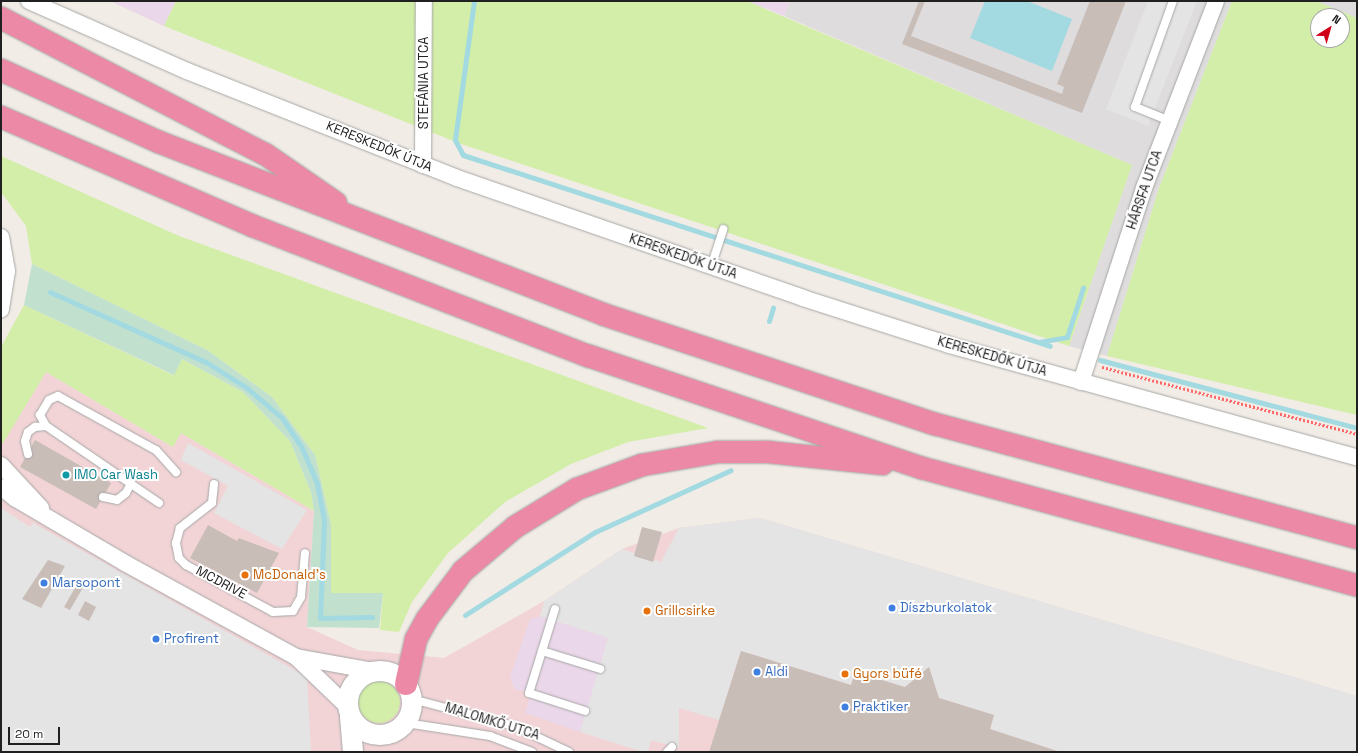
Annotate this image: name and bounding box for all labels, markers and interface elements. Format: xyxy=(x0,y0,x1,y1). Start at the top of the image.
north arrow xyxy=(1310,8,1350,48)
text: N xyxy=(1329,11,1344,27)
street label: STEFÁNIA UTCA xyxy=(416,37,432,129)
street label: KERESKEDŐK ÚTJA xyxy=(324,119,434,175)
street label: HÁRSFA UTCA xyxy=(1124,148,1166,232)
street label: KERESKEDŐK ÚTJA xyxy=(627,231,739,283)
street label: KERESKEDŐK ÚTJA xyxy=(935,334,1049,380)
place label: IMO Car Wash xyxy=(74,467,158,483)
marker: IMO Car Wash xyxy=(61,470,71,480)
street label: MCDRIVE xyxy=(193,563,249,603)
place label: McDonald's xyxy=(253,567,326,583)
marker: McDonald's xyxy=(240,570,250,580)
place label: Marsopont xyxy=(52,575,121,591)
marker: Marsopont xyxy=(39,578,49,588)
place label: Díszburkolatok xyxy=(900,600,992,616)
place label: Grillcsirke xyxy=(655,603,715,619)
marker: Díszburkolatok xyxy=(887,603,897,613)
marker: Grillcsirke xyxy=(642,606,652,616)
place label: Profirent xyxy=(164,631,219,647)
marker: Profirent xyxy=(151,634,161,644)
place label: Aldi xyxy=(765,664,788,680)
place label: Gyors büfé xyxy=(853,666,922,682)
marker: Aldi xyxy=(752,667,762,677)
marker: Gyors büfé xyxy=(840,669,850,679)
place label: Praktiker xyxy=(853,699,908,715)
street label: MALOMKŐ UTCA xyxy=(443,700,541,744)
marker: Praktiker xyxy=(840,702,850,712)
scale bar xyxy=(10,719,62,745)
text: 20 m xyxy=(15,726,43,742)

